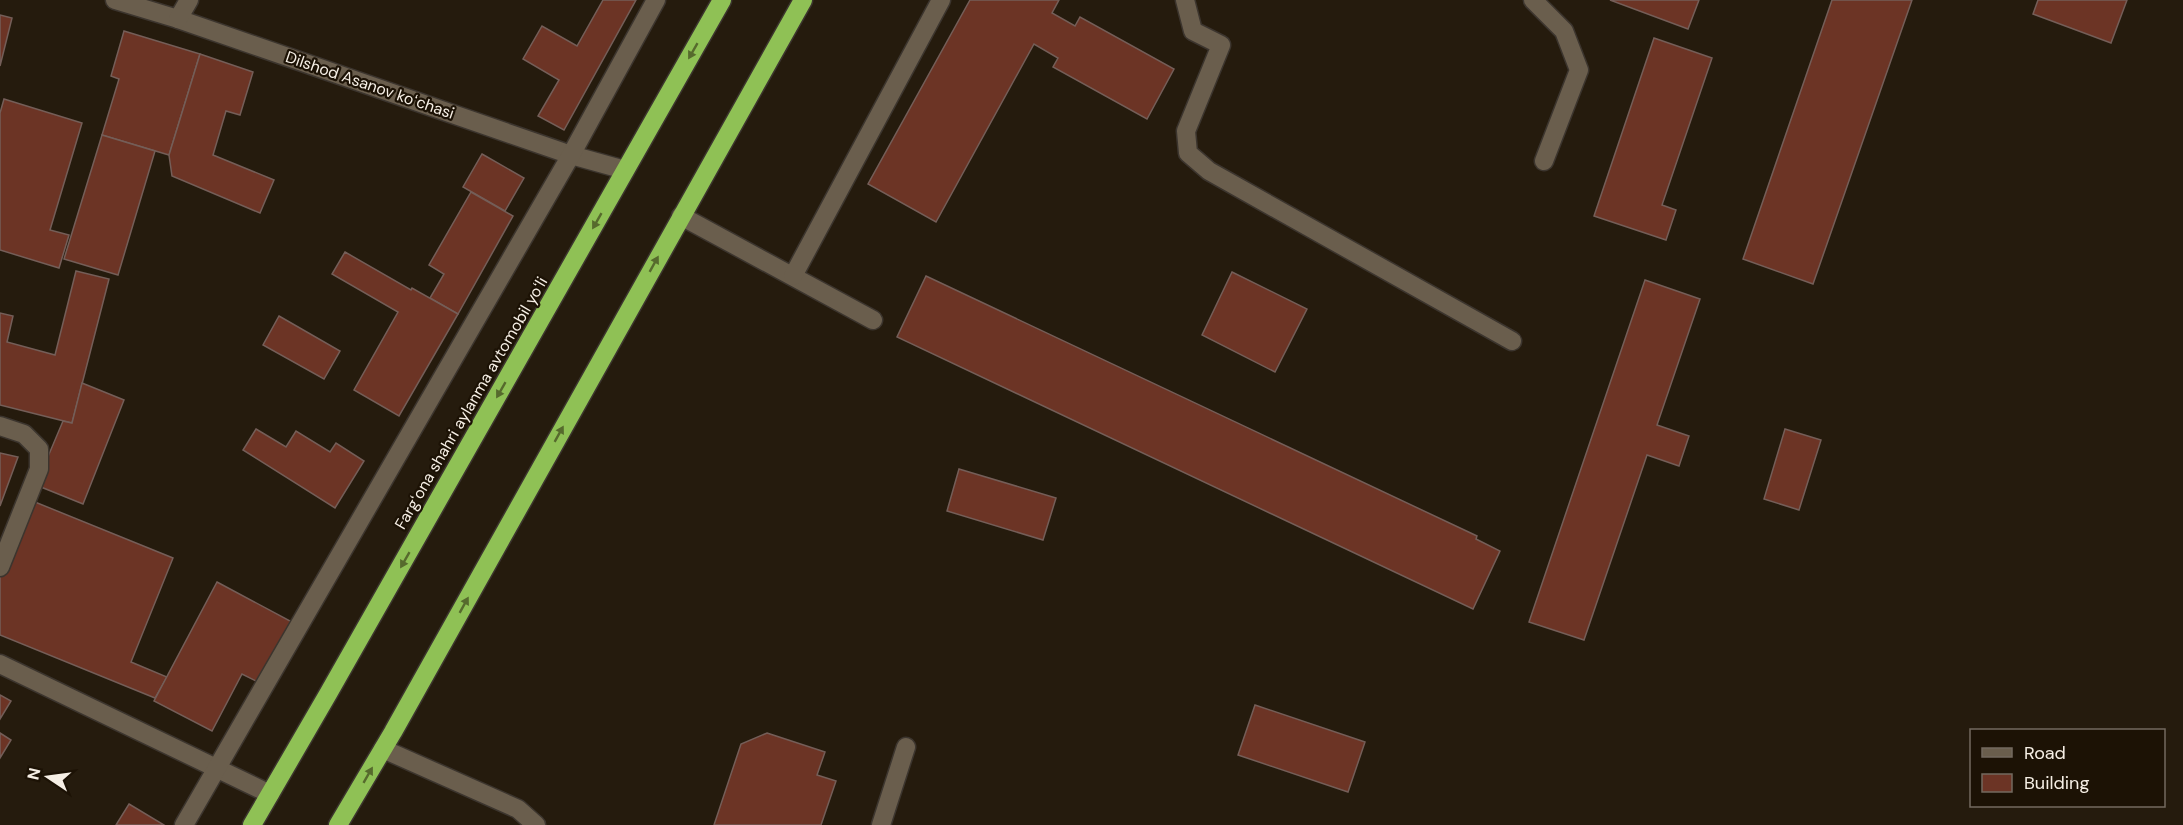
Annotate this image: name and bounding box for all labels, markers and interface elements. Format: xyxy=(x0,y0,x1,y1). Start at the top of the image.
one-way arrow xyxy=(688,43,698,60)
street label: Dilshod Asanov koʻchasi xyxy=(283,46,457,124)
one-way arrow xyxy=(592,212,602,229)
one-way arrow xyxy=(649,255,659,272)
street label: Fargʻona shahri aylanma avtomobil yoʻli xyxy=(390,273,552,533)
one-way arrow xyxy=(495,382,506,398)
one-way arrow xyxy=(554,426,564,443)
one-way arrow xyxy=(399,552,410,568)
one-way arrow xyxy=(459,596,469,613)
legend xyxy=(1970,729,2165,807)
text: Road xyxy=(2024,741,2066,765)
north arrow xyxy=(18,747,78,807)
text: N xyxy=(22,766,45,782)
one-way arrow xyxy=(363,766,373,783)
text: Building xyxy=(2024,771,2089,795)

